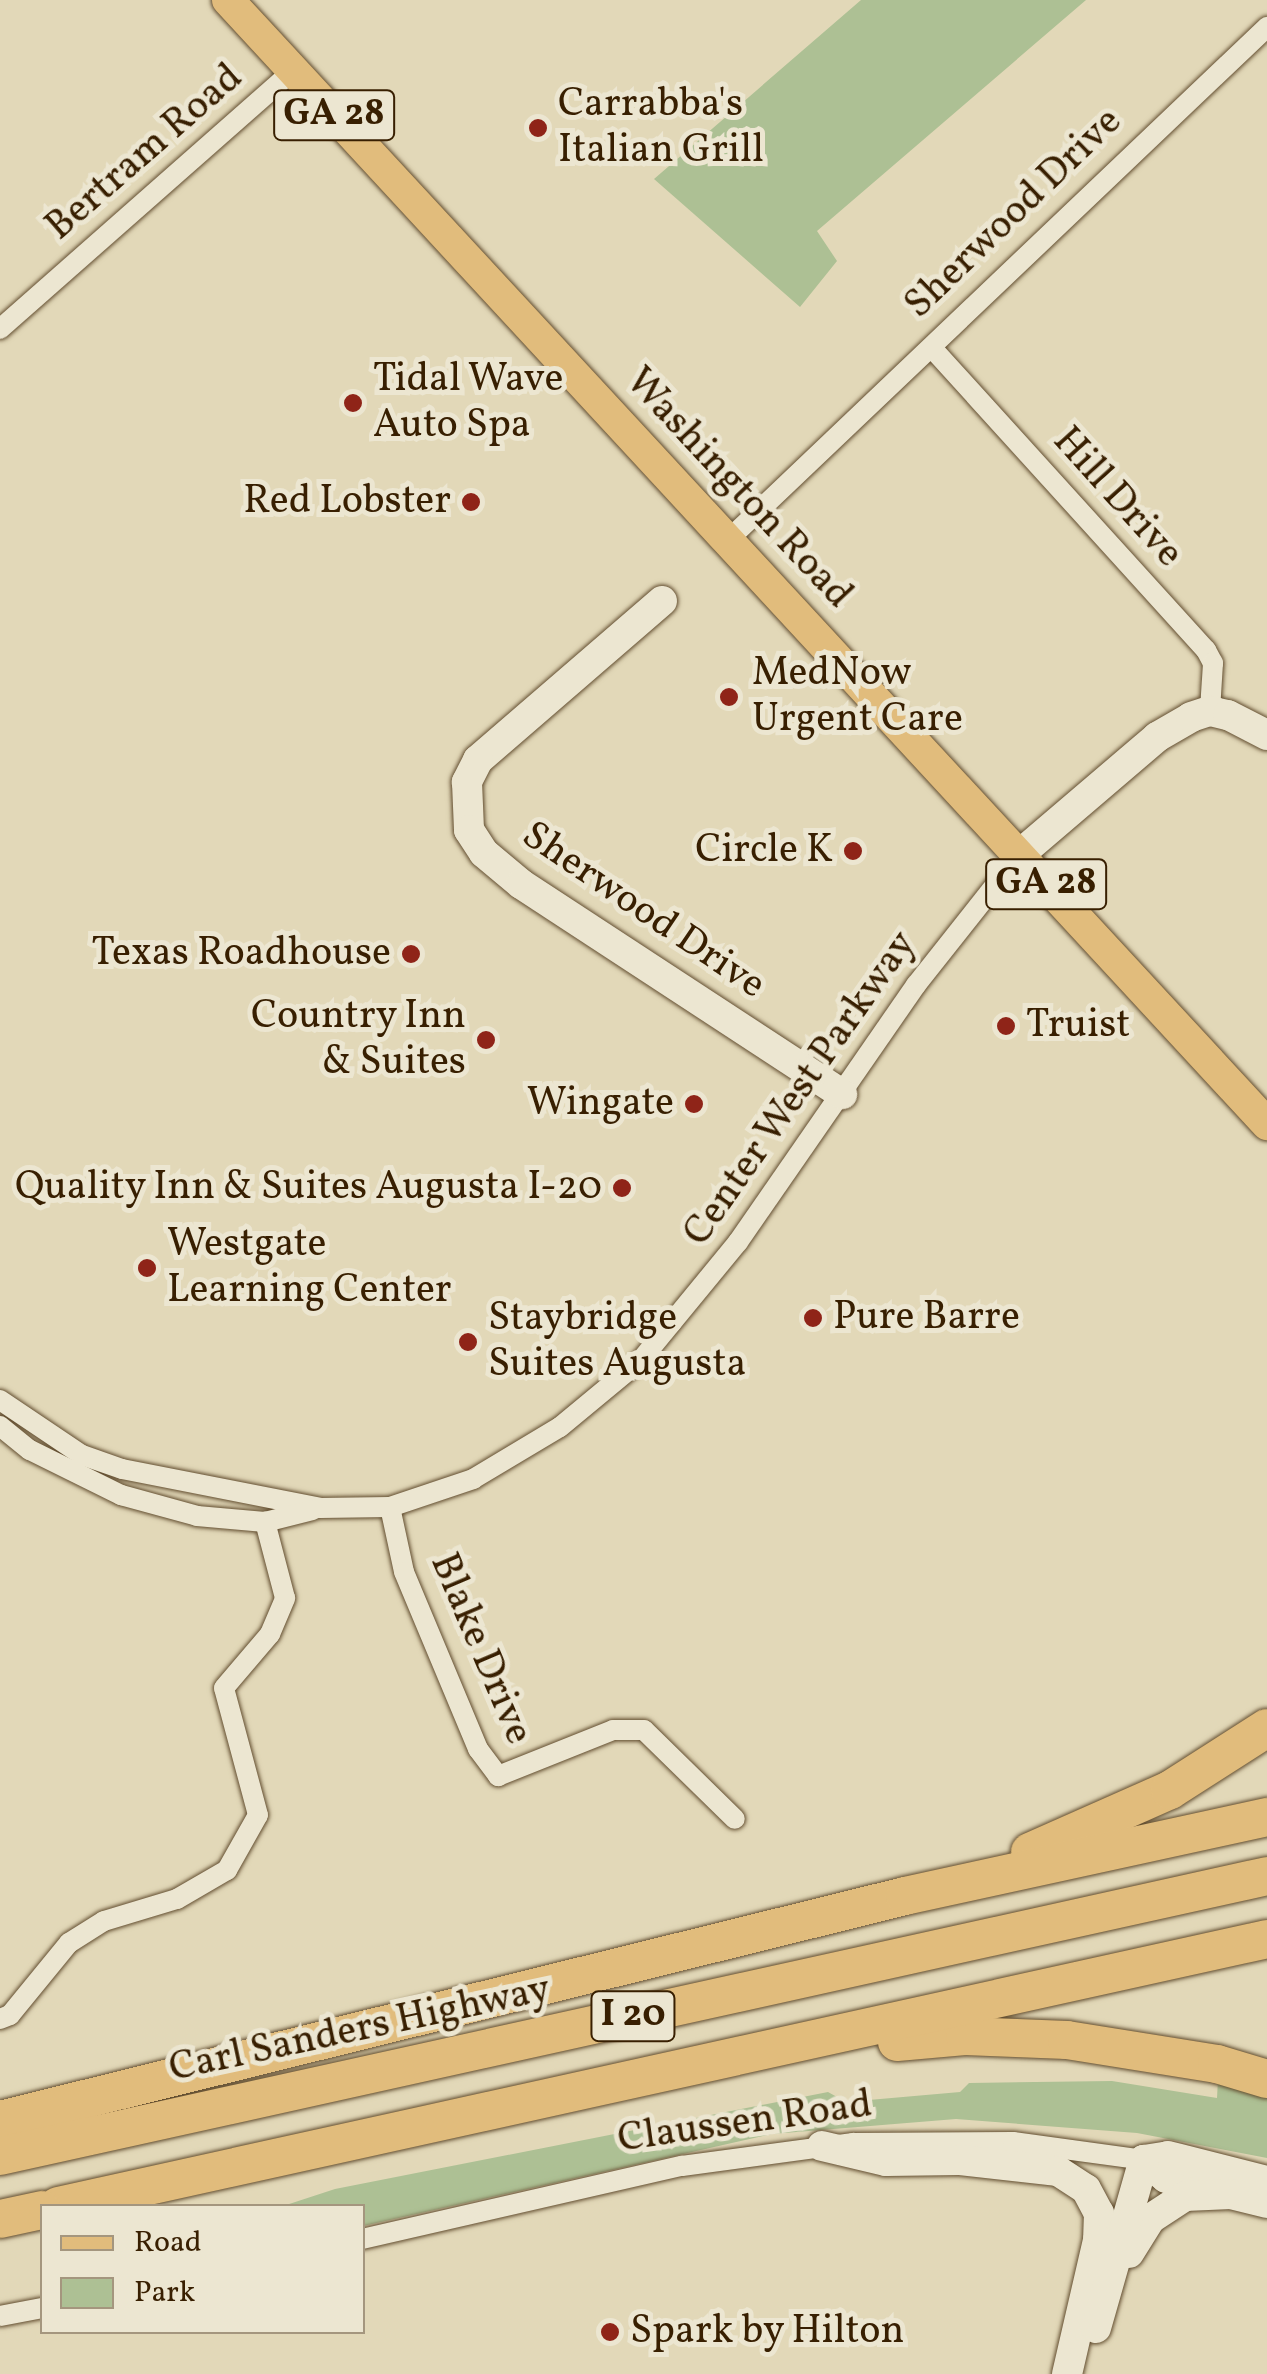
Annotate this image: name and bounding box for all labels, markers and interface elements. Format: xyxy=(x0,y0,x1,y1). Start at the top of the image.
street label: Bertram Road xyxy=(37,54,253,252)
place label: Carrabba's Italian Grill xyxy=(558,81,764,175)
road number: GA 28 xyxy=(272,82,396,148)
street label: Sherwood Drive xyxy=(896,98,1132,330)
marker: Carrabba's Italian Grill xyxy=(527,117,549,139)
place label: Tidal Wave Auto Spa xyxy=(373,356,565,450)
street label: Washington Road xyxy=(614,359,862,619)
marker: Tidal Wave Auto Spa xyxy=(342,392,364,414)
street label: Hill Drive xyxy=(1042,418,1192,578)
place label: Red Lobster xyxy=(243,478,451,526)
marker: Red Lobster xyxy=(460,491,482,513)
place label: MedNow Urgent Care xyxy=(752,650,963,744)
marker: MedNow Urgent Care xyxy=(716,684,742,710)
street label: Sherwood Drive xyxy=(512,812,774,1010)
place label: Circle K xyxy=(695,827,833,875)
marker: Circle K xyxy=(842,840,864,862)
road number: GA 28 xyxy=(984,851,1108,917)
street label: Center West Parkway xyxy=(674,922,928,1256)
place label: Texas Roadhouse xyxy=(91,930,391,978)
marker: Texas Roadhouse xyxy=(400,943,422,965)
place label: Country Inn & Suites xyxy=(250,993,466,1087)
place label: Truist xyxy=(1026,1002,1130,1050)
marker: Truist xyxy=(995,1015,1017,1037)
marker: Country Inn & Suites xyxy=(475,1029,497,1051)
place label: Wingate xyxy=(527,1080,674,1128)
marker: Wingate xyxy=(683,1093,705,1115)
place label: Quality Inn & Suites Augusta I-20 xyxy=(14,1164,602,1212)
marker: Quality Inn & Suites Augusta I-20 xyxy=(611,1177,633,1199)
place label: Westgate Learning Center xyxy=(167,1221,452,1315)
marker: Westgate Learning Center xyxy=(136,1257,158,1279)
place label: Pure Barre xyxy=(833,1294,1020,1342)
place label: Staybridge Suites Augusta xyxy=(488,1295,746,1389)
marker: Pure Barre xyxy=(802,1307,824,1329)
marker: Staybridge Suites Augusta xyxy=(457,1331,479,1353)
street label: Blake Drive xyxy=(418,1546,542,1752)
street label: Carl Sanders Highway xyxy=(165,1966,555,2094)
road number: I 20 xyxy=(588,1983,678,2049)
street label: Claussen Road xyxy=(615,2081,875,2165)
legend xyxy=(40,2204,365,2334)
text: Road xyxy=(134,2222,202,2264)
text: Park xyxy=(134,2272,195,2314)
place label: Spark by Hilton xyxy=(630,2308,906,2356)
marker: Spark by Hilton xyxy=(599,2321,621,2343)

